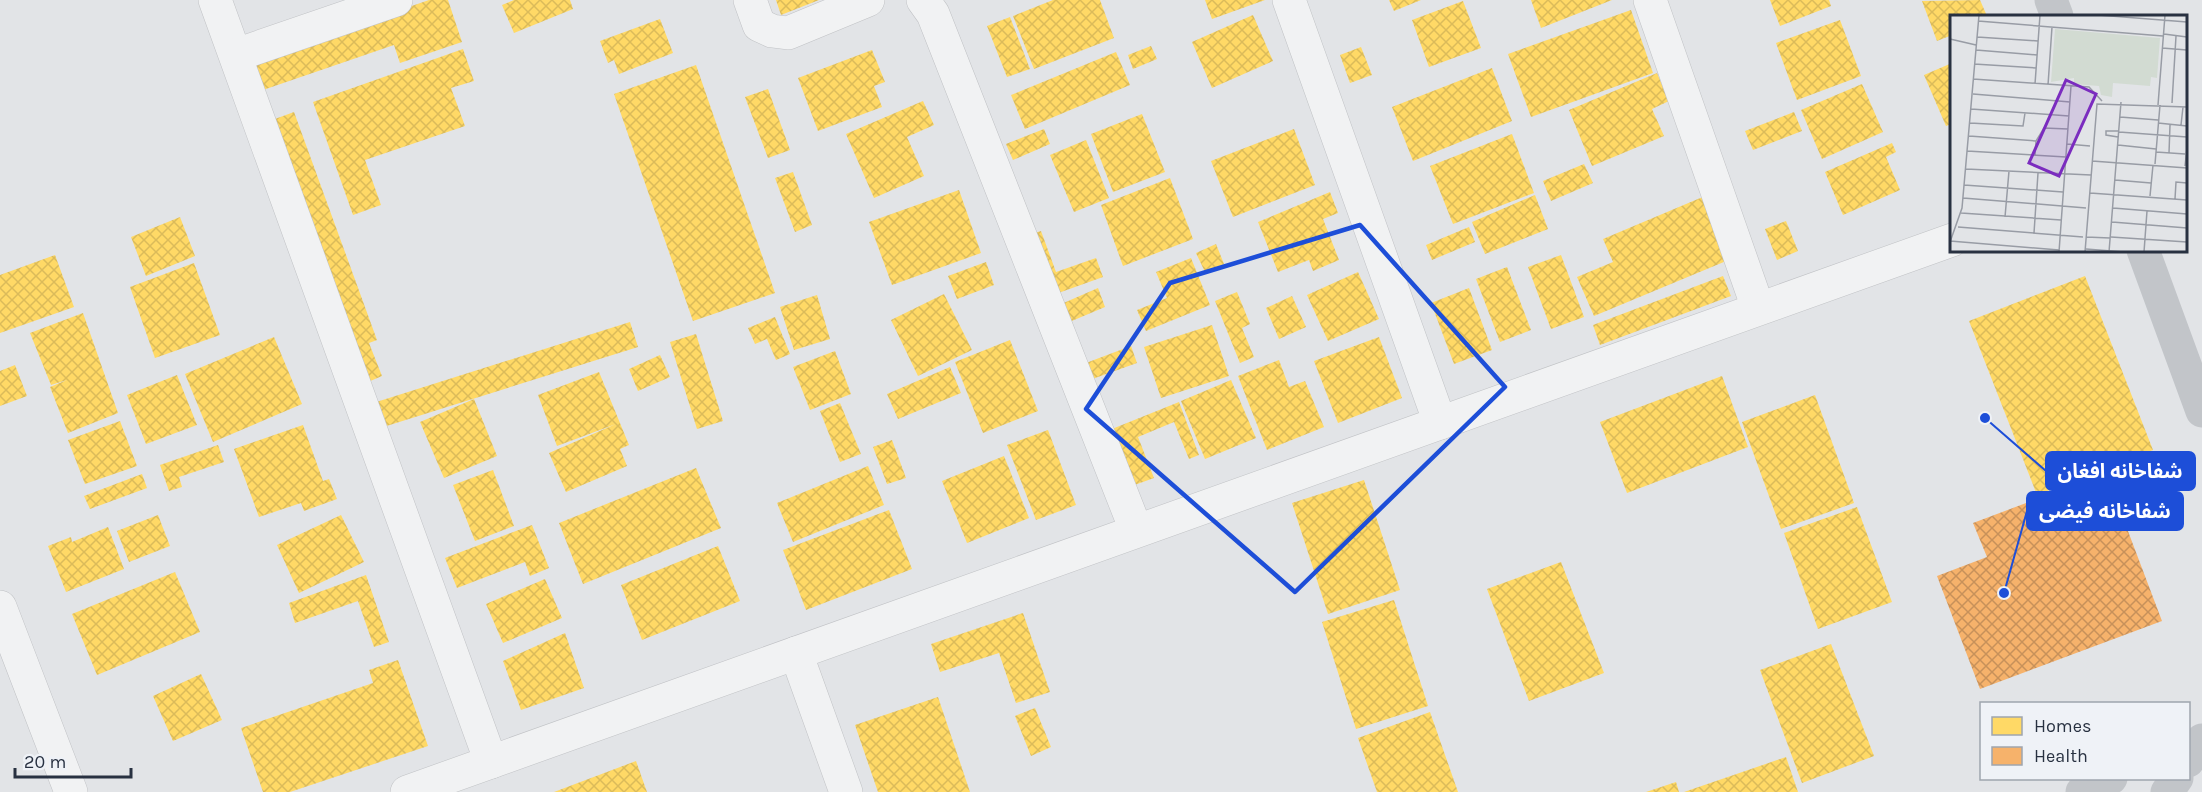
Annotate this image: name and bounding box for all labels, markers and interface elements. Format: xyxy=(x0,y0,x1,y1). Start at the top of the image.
inset map xyxy=(1950,15,2187,252)
callout: شفاخانه افغان xyxy=(2046,452,2195,490)
text: شفاخانه افغان xyxy=(2057,460,2183,483)
callout: شفاخانه فیضی xyxy=(2027,492,2183,530)
text: شفاخانه فیضی xyxy=(2039,500,2171,523)
legend xyxy=(1980,702,2190,780)
text: Homes xyxy=(2034,715,2091,737)
scale bar xyxy=(15,741,130,779)
text: Health xyxy=(2034,745,2088,767)
text: 20 m xyxy=(24,751,66,773)

